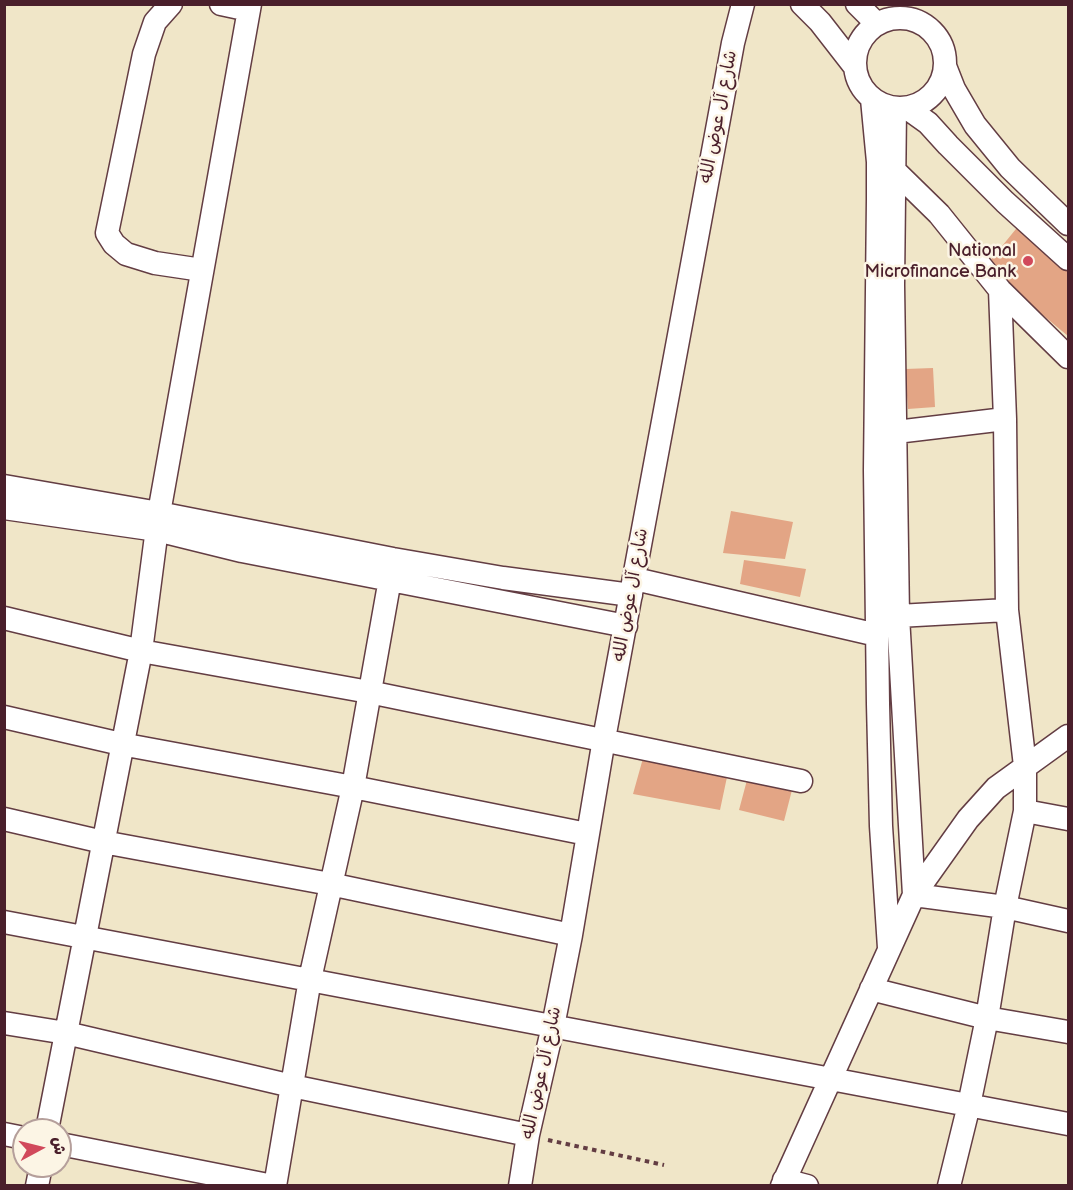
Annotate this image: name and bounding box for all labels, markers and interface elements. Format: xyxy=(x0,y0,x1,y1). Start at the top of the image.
street label: شارع آل عوض الله xyxy=(696,49,742,185)
place label: National Microfinance Bank xyxy=(864,240,1016,282)
marker: National Microfinance Bank xyxy=(1021,254,1035,268)
street label: شارع آل عوض الله xyxy=(609,527,653,663)
street label: شارع آل عوض الله xyxy=(517,1005,567,1141)
north arrow xyxy=(12,1118,72,1178)
text: ش xyxy=(48,1136,69,1156)

